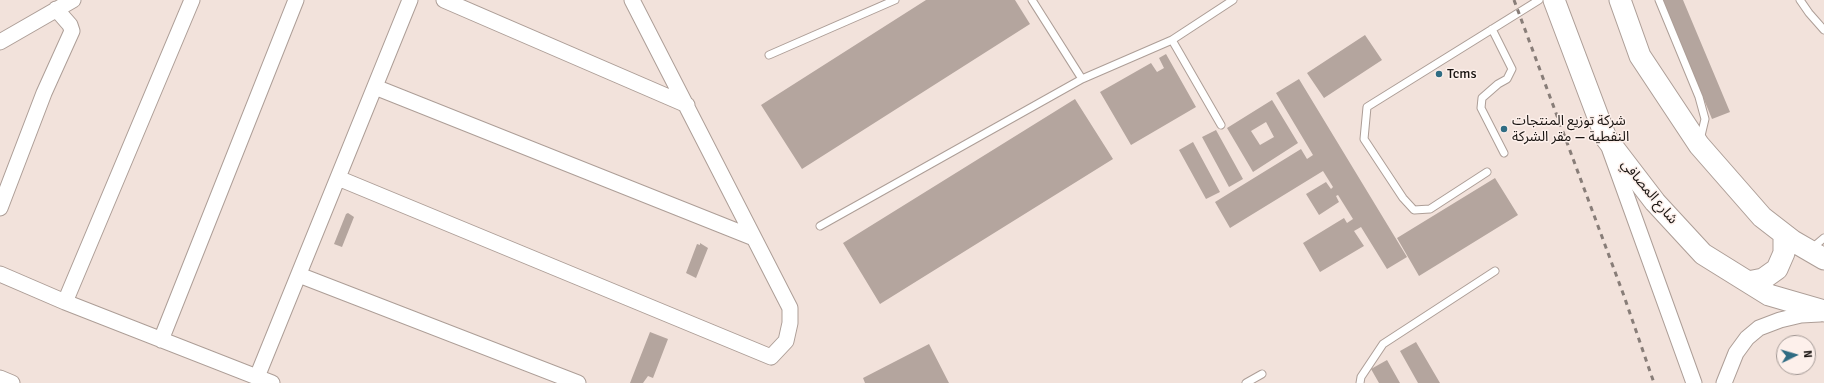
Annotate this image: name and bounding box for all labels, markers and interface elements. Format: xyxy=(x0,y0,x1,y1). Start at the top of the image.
place label: Tcms xyxy=(1447,66,1477,82)
marker: Tcms xyxy=(1434,69,1444,79)
place label: شركة توزيع المنتجات النفطية — مقر الشركة xyxy=(1512,113,1629,146)
marker: شركة توزيع المنتجات النفطية — مقر الشركة xyxy=(1499,124,1509,134)
street label: شارع المصافي xyxy=(1617,156,1681,228)
north arrow xyxy=(1776,335,1816,375)
text: N xyxy=(1801,350,1814,358)

